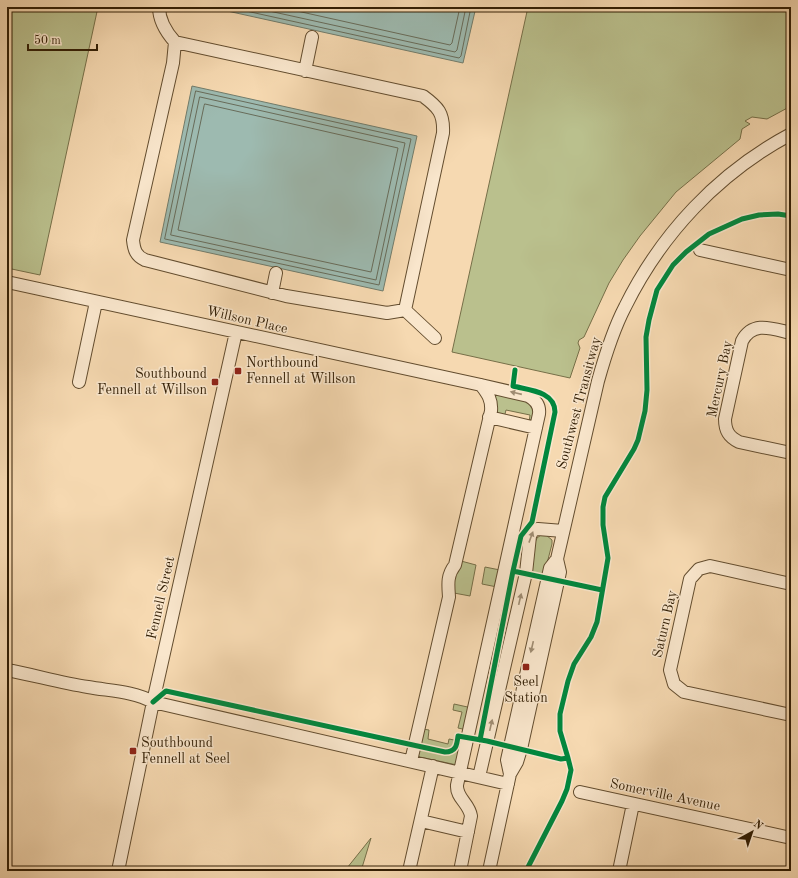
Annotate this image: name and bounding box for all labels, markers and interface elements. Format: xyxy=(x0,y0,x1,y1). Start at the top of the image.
scale bar xyxy=(28,26,97,52)
text: 50 m xyxy=(34,34,61,47)
street label: Willson Place xyxy=(205,304,289,336)
street label: Southwest Transitway xyxy=(555,335,604,471)
street label: Mercury Bay xyxy=(705,339,735,419)
place label: Northbound Fennell at Willson xyxy=(246,356,356,386)
marker: Northbound Fennell at Willson xyxy=(233,366,243,376)
place label: Southbound Fennell at Willson xyxy=(97,367,207,397)
marker: Southbound Fennell at Willson xyxy=(210,377,220,387)
one-way arrow xyxy=(510,390,522,396)
one-way arrow xyxy=(528,531,534,543)
street label: Fennell Street xyxy=(145,555,177,641)
street label: Saturn Bay xyxy=(650,588,680,659)
one-way arrow xyxy=(517,592,523,604)
one-way arrow xyxy=(529,641,535,653)
marker: Seel Station xyxy=(521,662,531,672)
place label: Seel Station xyxy=(504,675,548,705)
one-way arrow xyxy=(488,719,494,731)
place label: Southbound Fennell at Seel xyxy=(141,736,230,766)
marker: Southbound Fennell at Seel xyxy=(128,746,138,756)
street label: Somerville Avenue xyxy=(609,776,721,814)
north arrow xyxy=(732,812,772,852)
text: N xyxy=(751,819,765,833)

